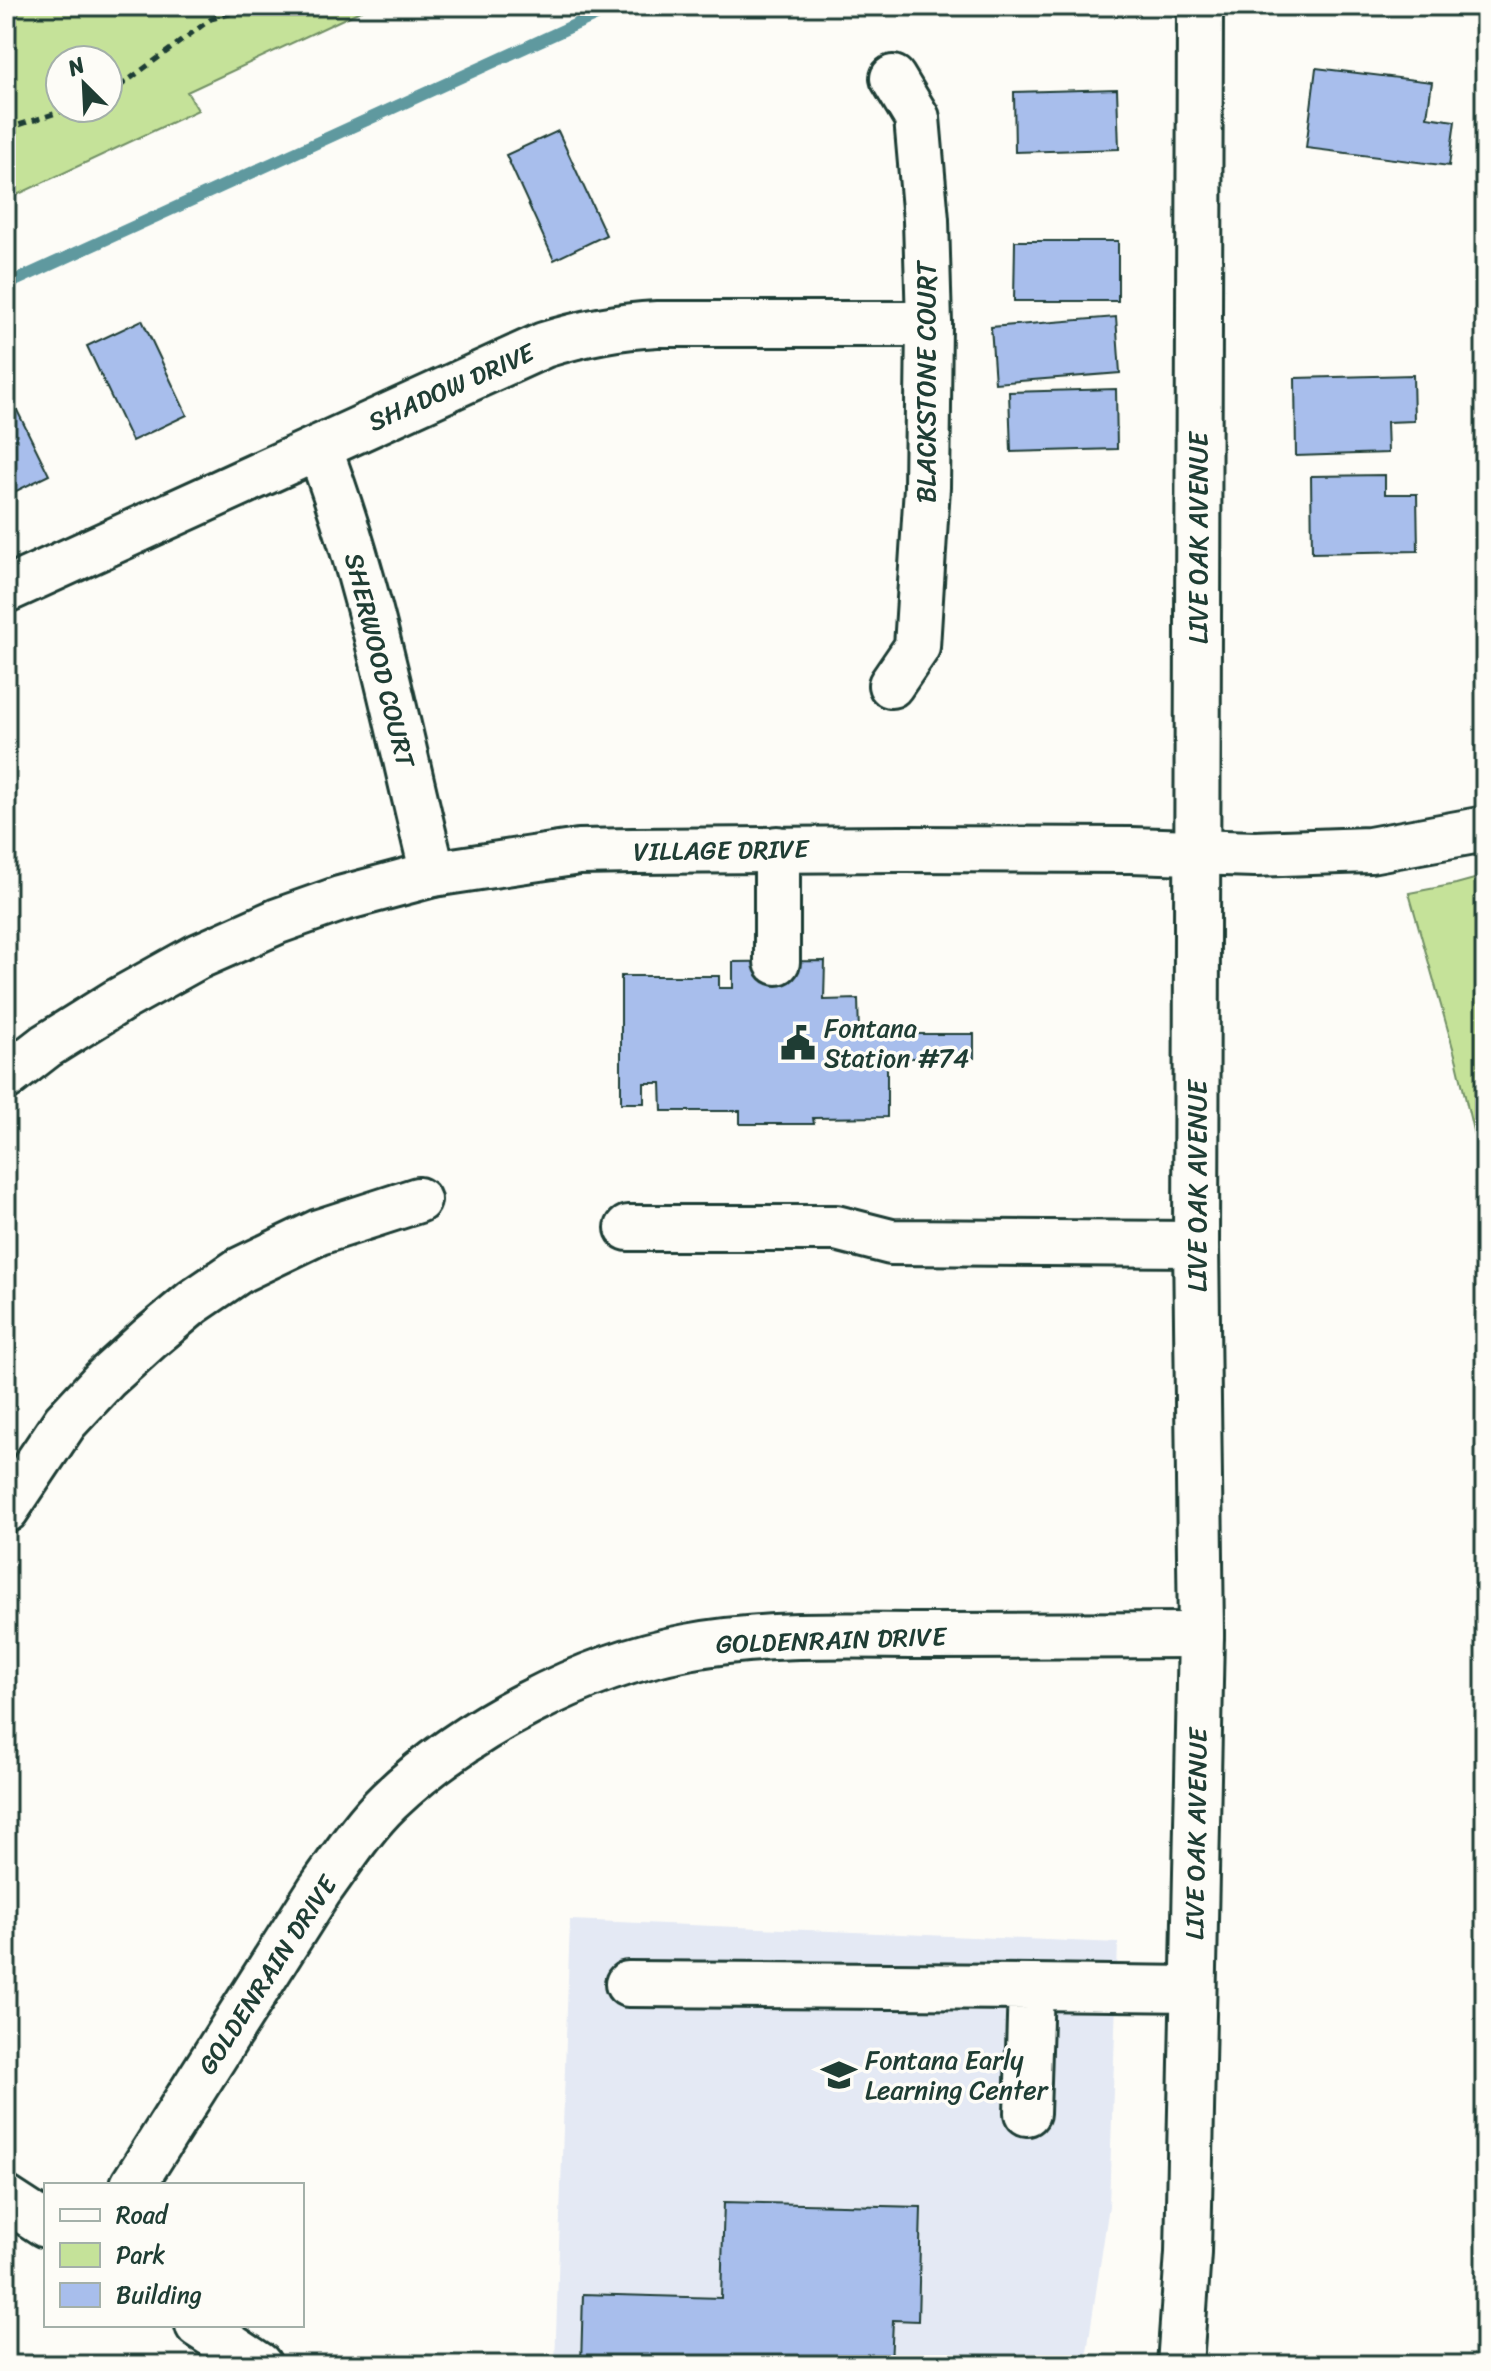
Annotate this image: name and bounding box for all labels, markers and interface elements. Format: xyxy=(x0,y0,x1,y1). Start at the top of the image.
north arrow xyxy=(44,44,124,124)
text: N xyxy=(60,45,92,88)
street label: BLACKSTONE COURT xyxy=(903,259,949,503)
street label: SHADOW DRIVE xyxy=(360,329,543,444)
street label: LIVE OAK AVENUE xyxy=(1175,430,1221,644)
street label: SHERWOOD COURT xyxy=(331,548,429,774)
street label: VILLAGE DRIVE xyxy=(633,825,811,875)
place label: Fontana Station #74 xyxy=(824,1005,969,1081)
public building icon: Fontana Station #74 xyxy=(779,1024,817,1062)
street label: LIVE OAK AVENUE xyxy=(1174,1078,1220,1292)
street label: GOLDENRAIN DRIVE xyxy=(715,1613,948,1667)
street label: LIVE OAK AVENUE xyxy=(1171,1726,1221,1940)
street label: GOLDENRAIN DRIVE xyxy=(185,1865,350,2084)
place label: Fontana Early Learning Center xyxy=(865,2037,1049,2113)
school or university icon: Fontana Early Learning Center xyxy=(820,2056,858,2094)
legend xyxy=(44,2183,304,2327)
text: Road xyxy=(116,2194,170,2236)
text: Park xyxy=(116,2234,165,2276)
text: Building xyxy=(116,2274,202,2316)

